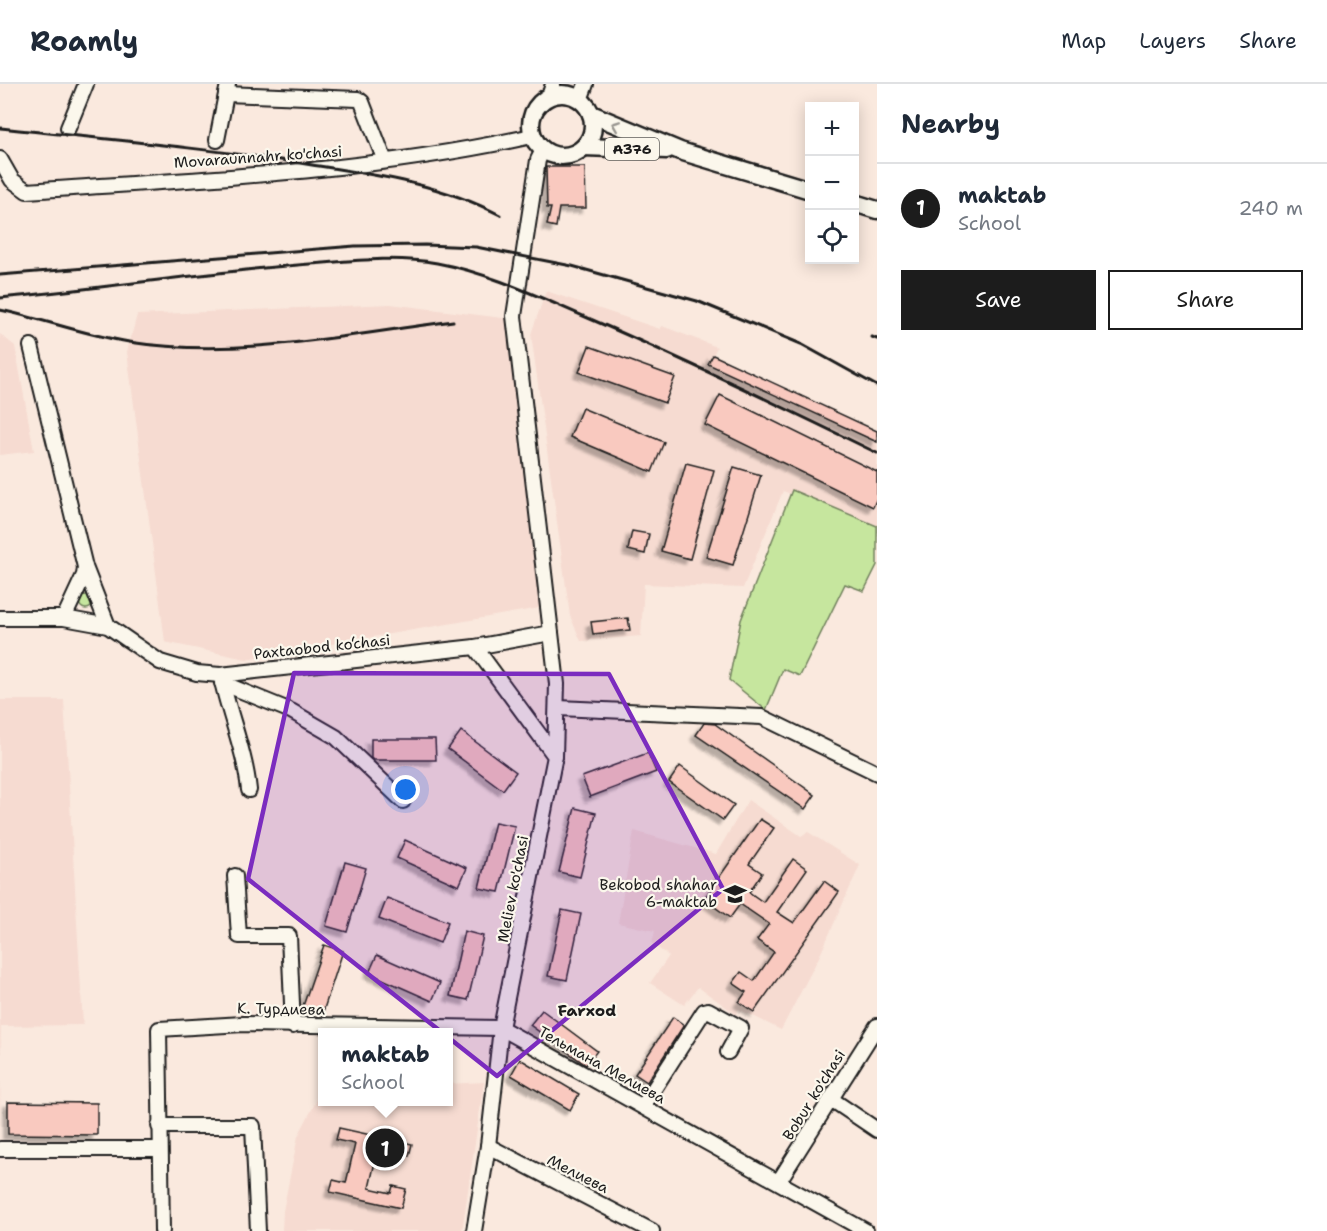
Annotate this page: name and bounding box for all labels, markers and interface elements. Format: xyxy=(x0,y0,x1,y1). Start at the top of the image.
text: Roamly xyxy=(30,22,138,60)
text: Map xyxy=(1061,27,1106,55)
text: Layers xyxy=(1139,27,1206,55)
text: Share xyxy=(1239,27,1297,55)
map controls xyxy=(805,102,859,264)
button: + xyxy=(805,102,859,156)
text: Nearby xyxy=(901,106,1000,141)
one-way arrow xyxy=(611,120,622,132)
road number: A376 xyxy=(605,138,659,160)
street label: Movaraunnahr ko'chasi xyxy=(173,141,343,173)
button: − xyxy=(805,156,859,210)
text: maktab xyxy=(958,181,1046,210)
text: 1 xyxy=(916,195,925,221)
text: 240 m xyxy=(1238,195,1303,221)
button: locate xyxy=(805,210,859,264)
text: School xyxy=(958,210,1021,236)
button: Save xyxy=(901,270,1096,330)
button: Share xyxy=(1108,270,1303,330)
street label: Paxtaobod ko‘chasi xyxy=(253,630,391,664)
your location xyxy=(391,775,420,804)
street label: Meliev ko'chasi xyxy=(493,834,533,944)
place label: Bekobod shahar 6-maktab xyxy=(599,875,717,912)
school or university icon: Bekobod shahar 6-maktab xyxy=(722,881,748,907)
street label: К. Турдиева xyxy=(237,998,326,1020)
district label: Farxod xyxy=(558,1000,616,1021)
street label: Тельмана Мелиева xyxy=(535,1022,670,1109)
popup xyxy=(318,1028,453,1106)
text: maktab xyxy=(341,1040,430,1069)
street label: Bobur ko'chasi xyxy=(778,1046,850,1144)
text: School xyxy=(341,1069,404,1095)
pin: 1 xyxy=(366,1126,404,1170)
street label: Мелиева xyxy=(544,1150,613,1198)

